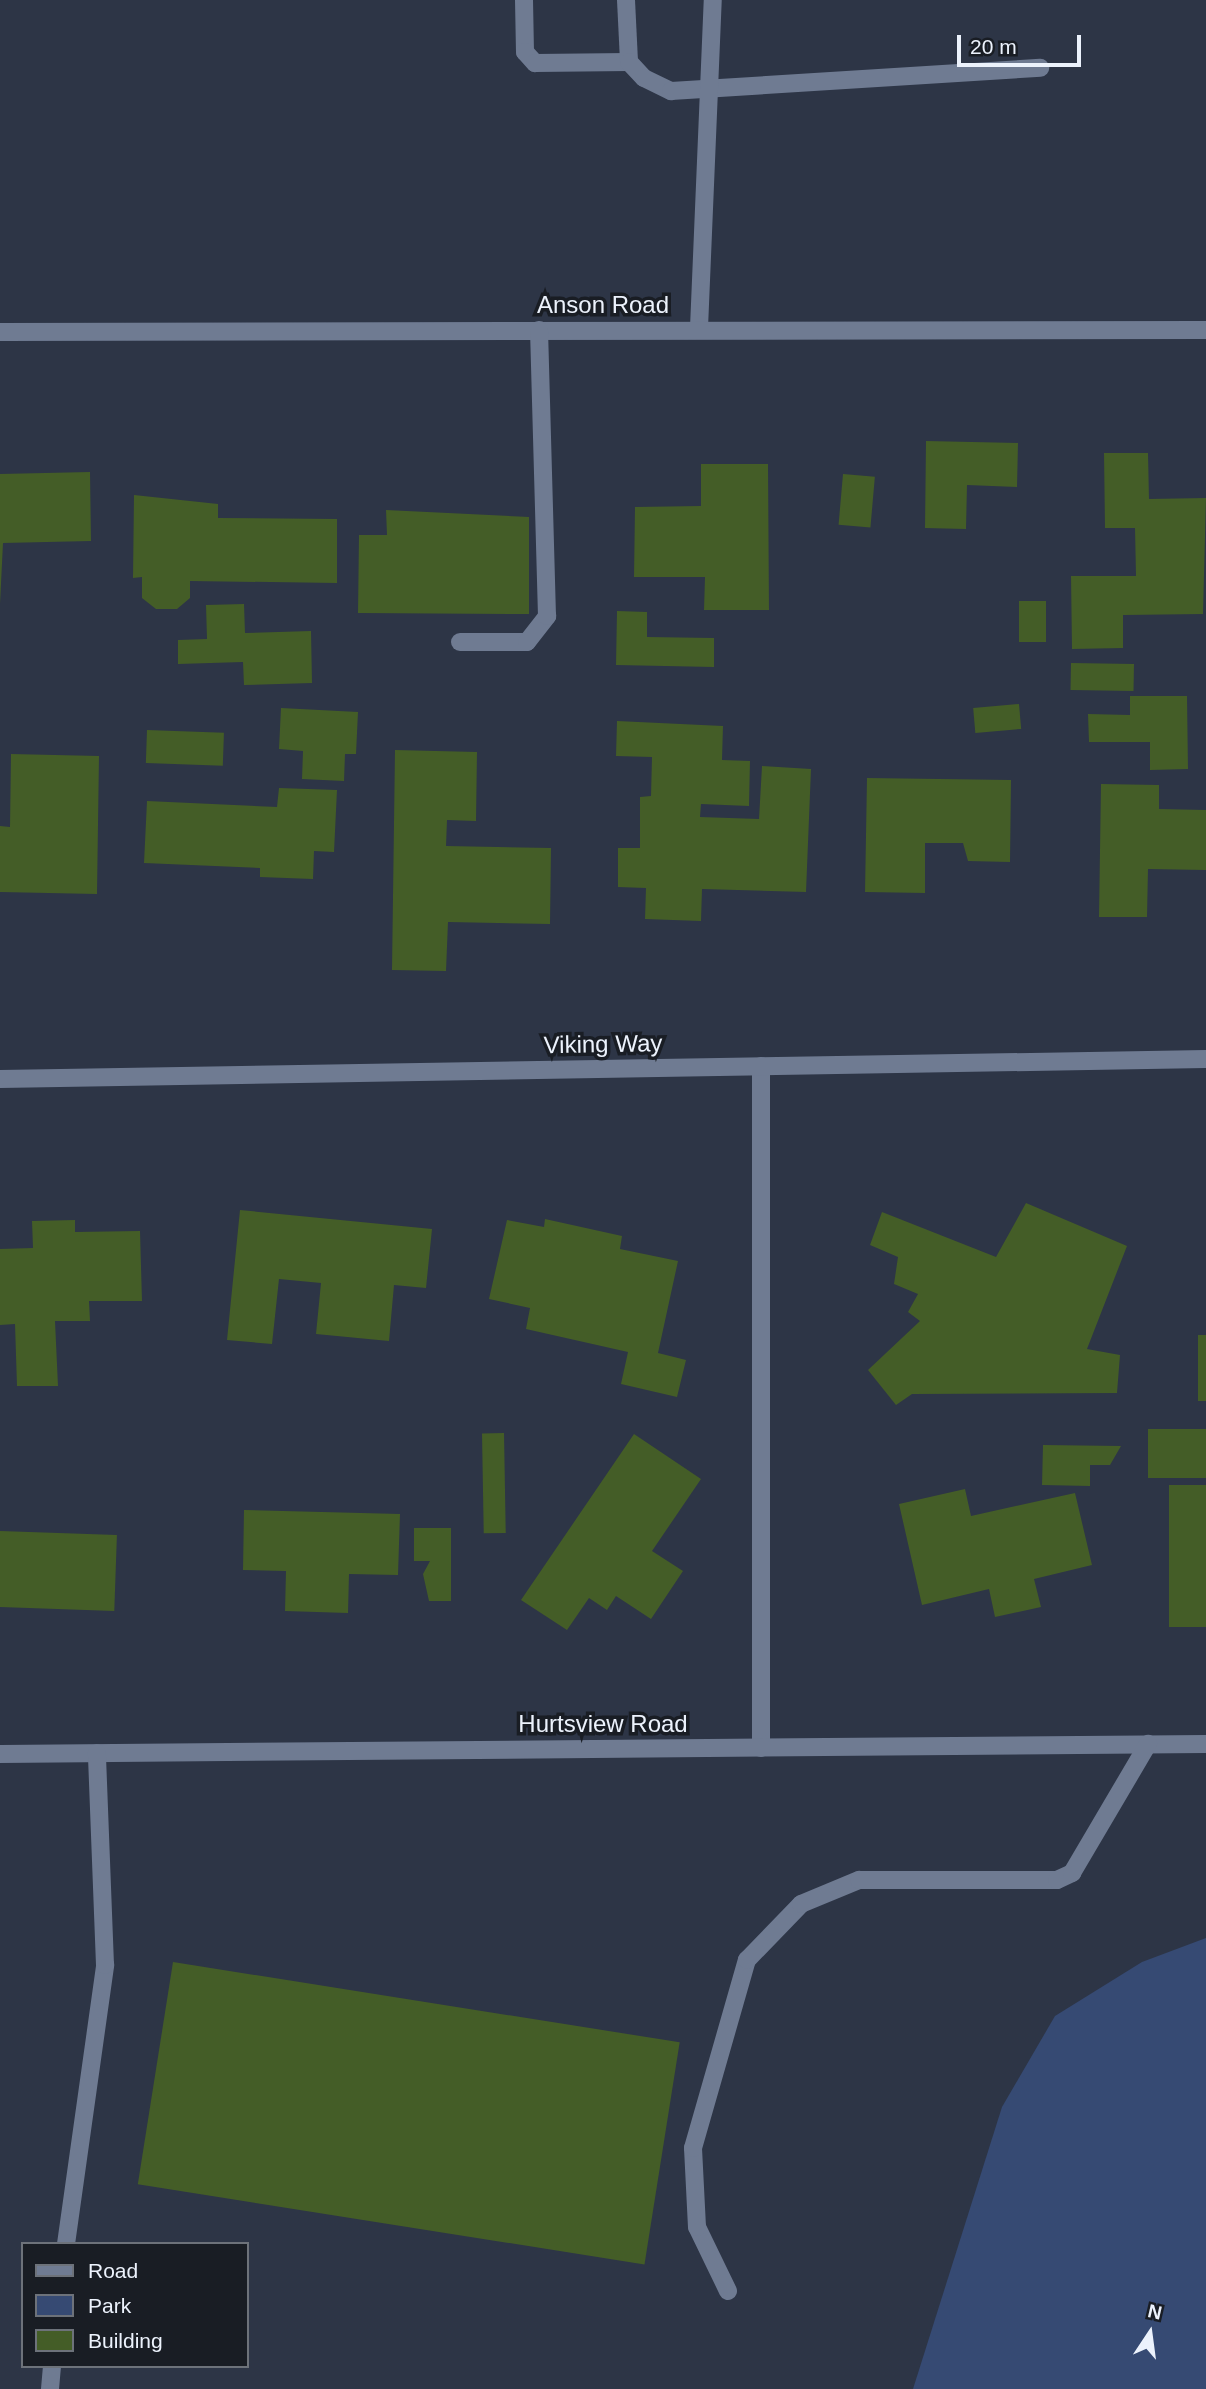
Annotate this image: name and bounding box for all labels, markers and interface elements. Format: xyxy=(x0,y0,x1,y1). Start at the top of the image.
scale bar xyxy=(961,21,1085,65)
text: 20 m xyxy=(970,35,1017,58)
street label: Anson Road xyxy=(537,291,669,319)
street label: Viking Way xyxy=(543,1029,663,1059)
street label: Hurtsview Road xyxy=(518,1710,688,1738)
legend xyxy=(21,2242,248,2368)
text: Road xyxy=(88,2259,138,2282)
text: Park xyxy=(88,2294,131,2317)
north arrow xyxy=(1115,2298,1185,2368)
text: N xyxy=(1146,2300,1164,2324)
text: Building xyxy=(88,2329,163,2352)

